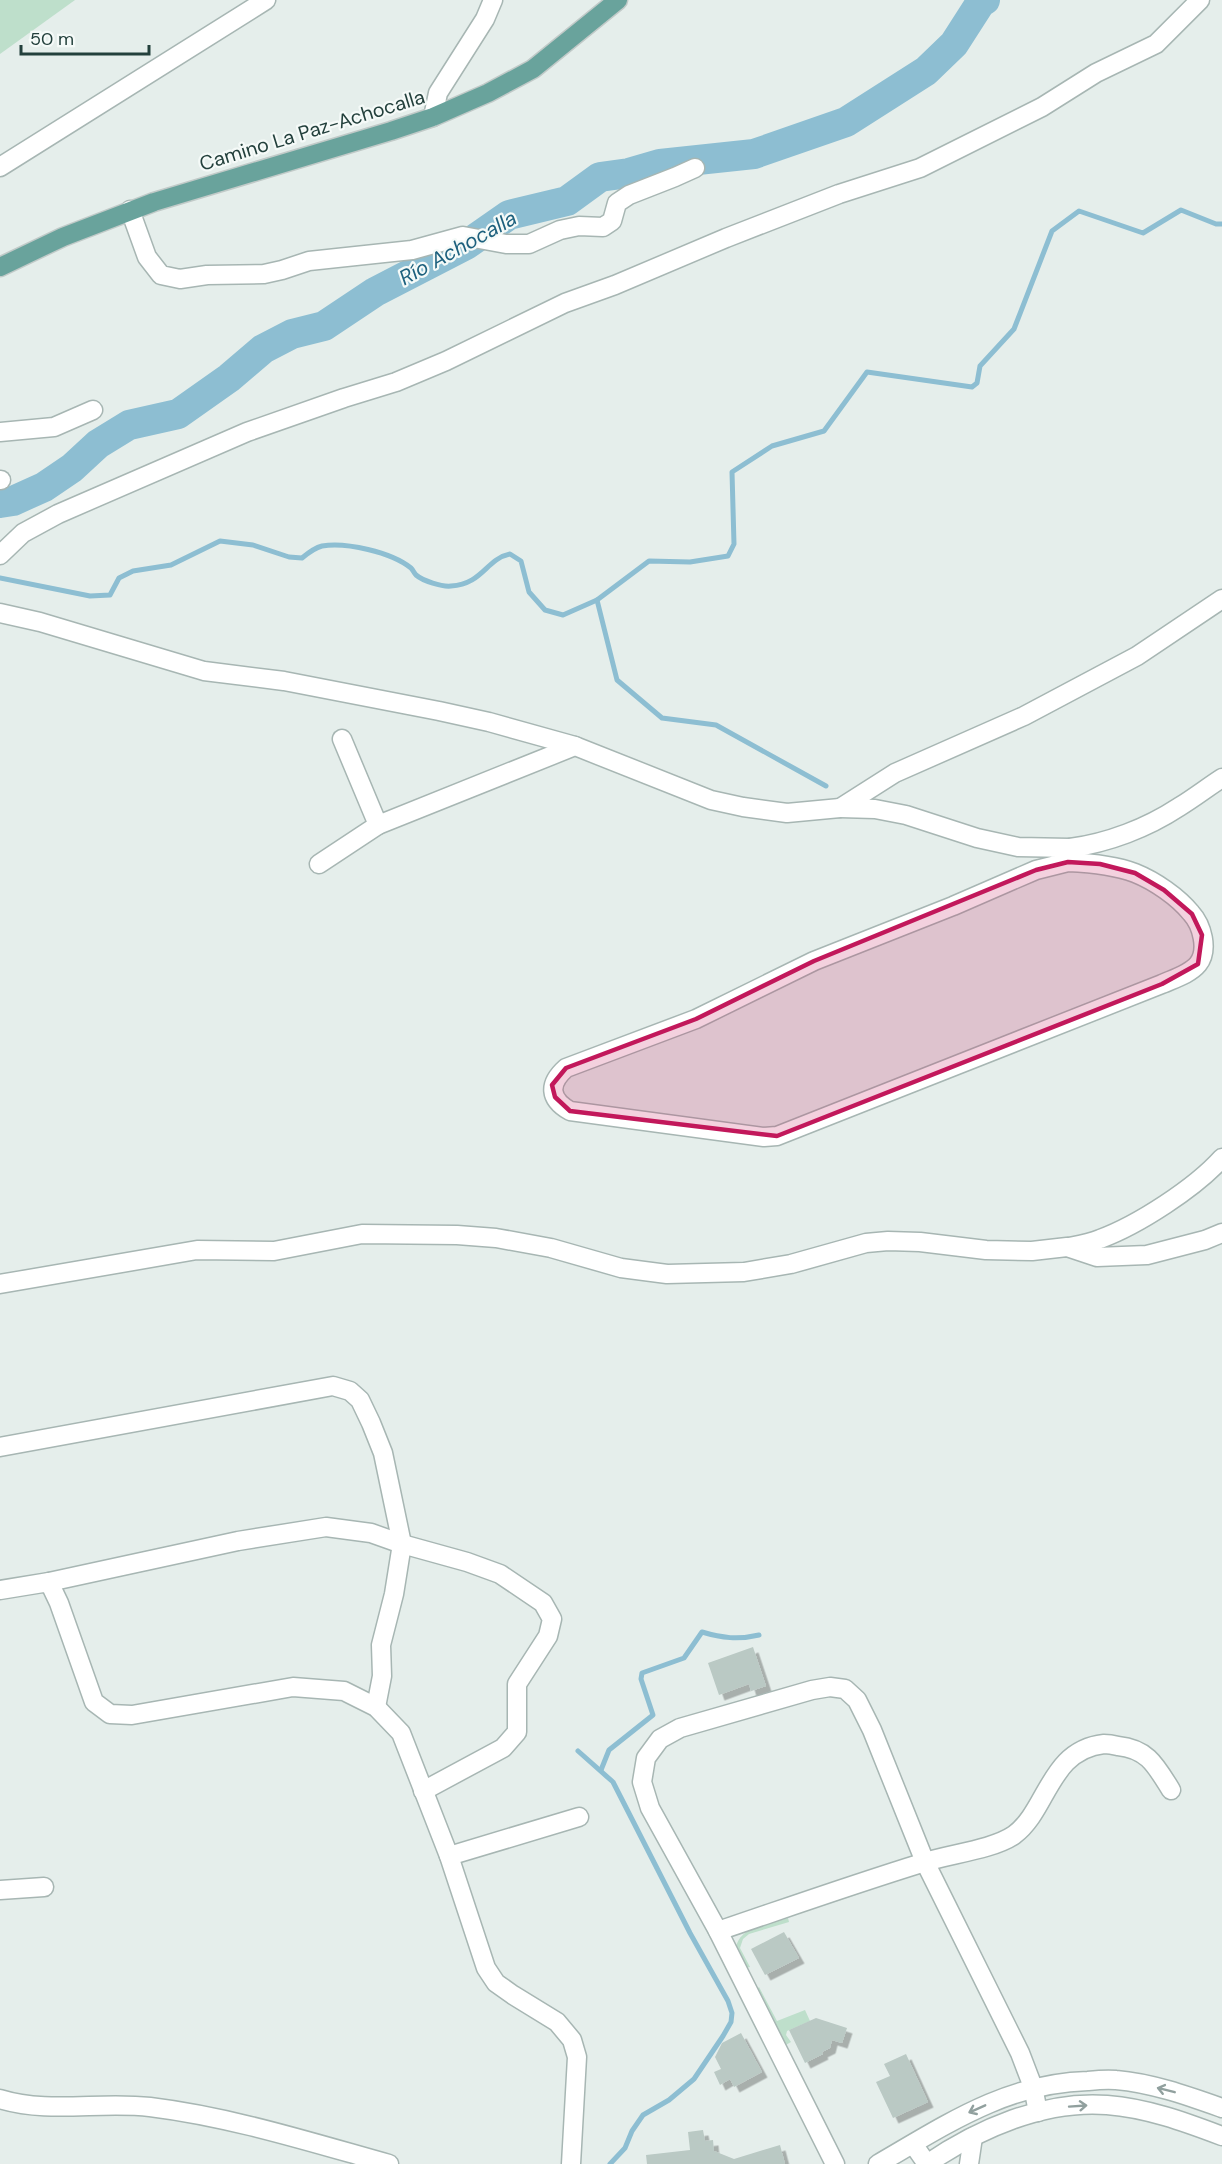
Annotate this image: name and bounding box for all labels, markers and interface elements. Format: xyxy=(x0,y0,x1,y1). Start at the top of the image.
scale bar xyxy=(21,18,148,56)
text: 50 m xyxy=(30,27,74,51)
street label: Camino La Paz-Achocalla xyxy=(196,83,428,177)
water label: Río Achocalla xyxy=(394,204,522,292)
one-way arrow xyxy=(1157,2084,1176,2096)
one-way arrow xyxy=(1068,2101,1088,2112)
one-way arrow xyxy=(968,2104,987,2115)

